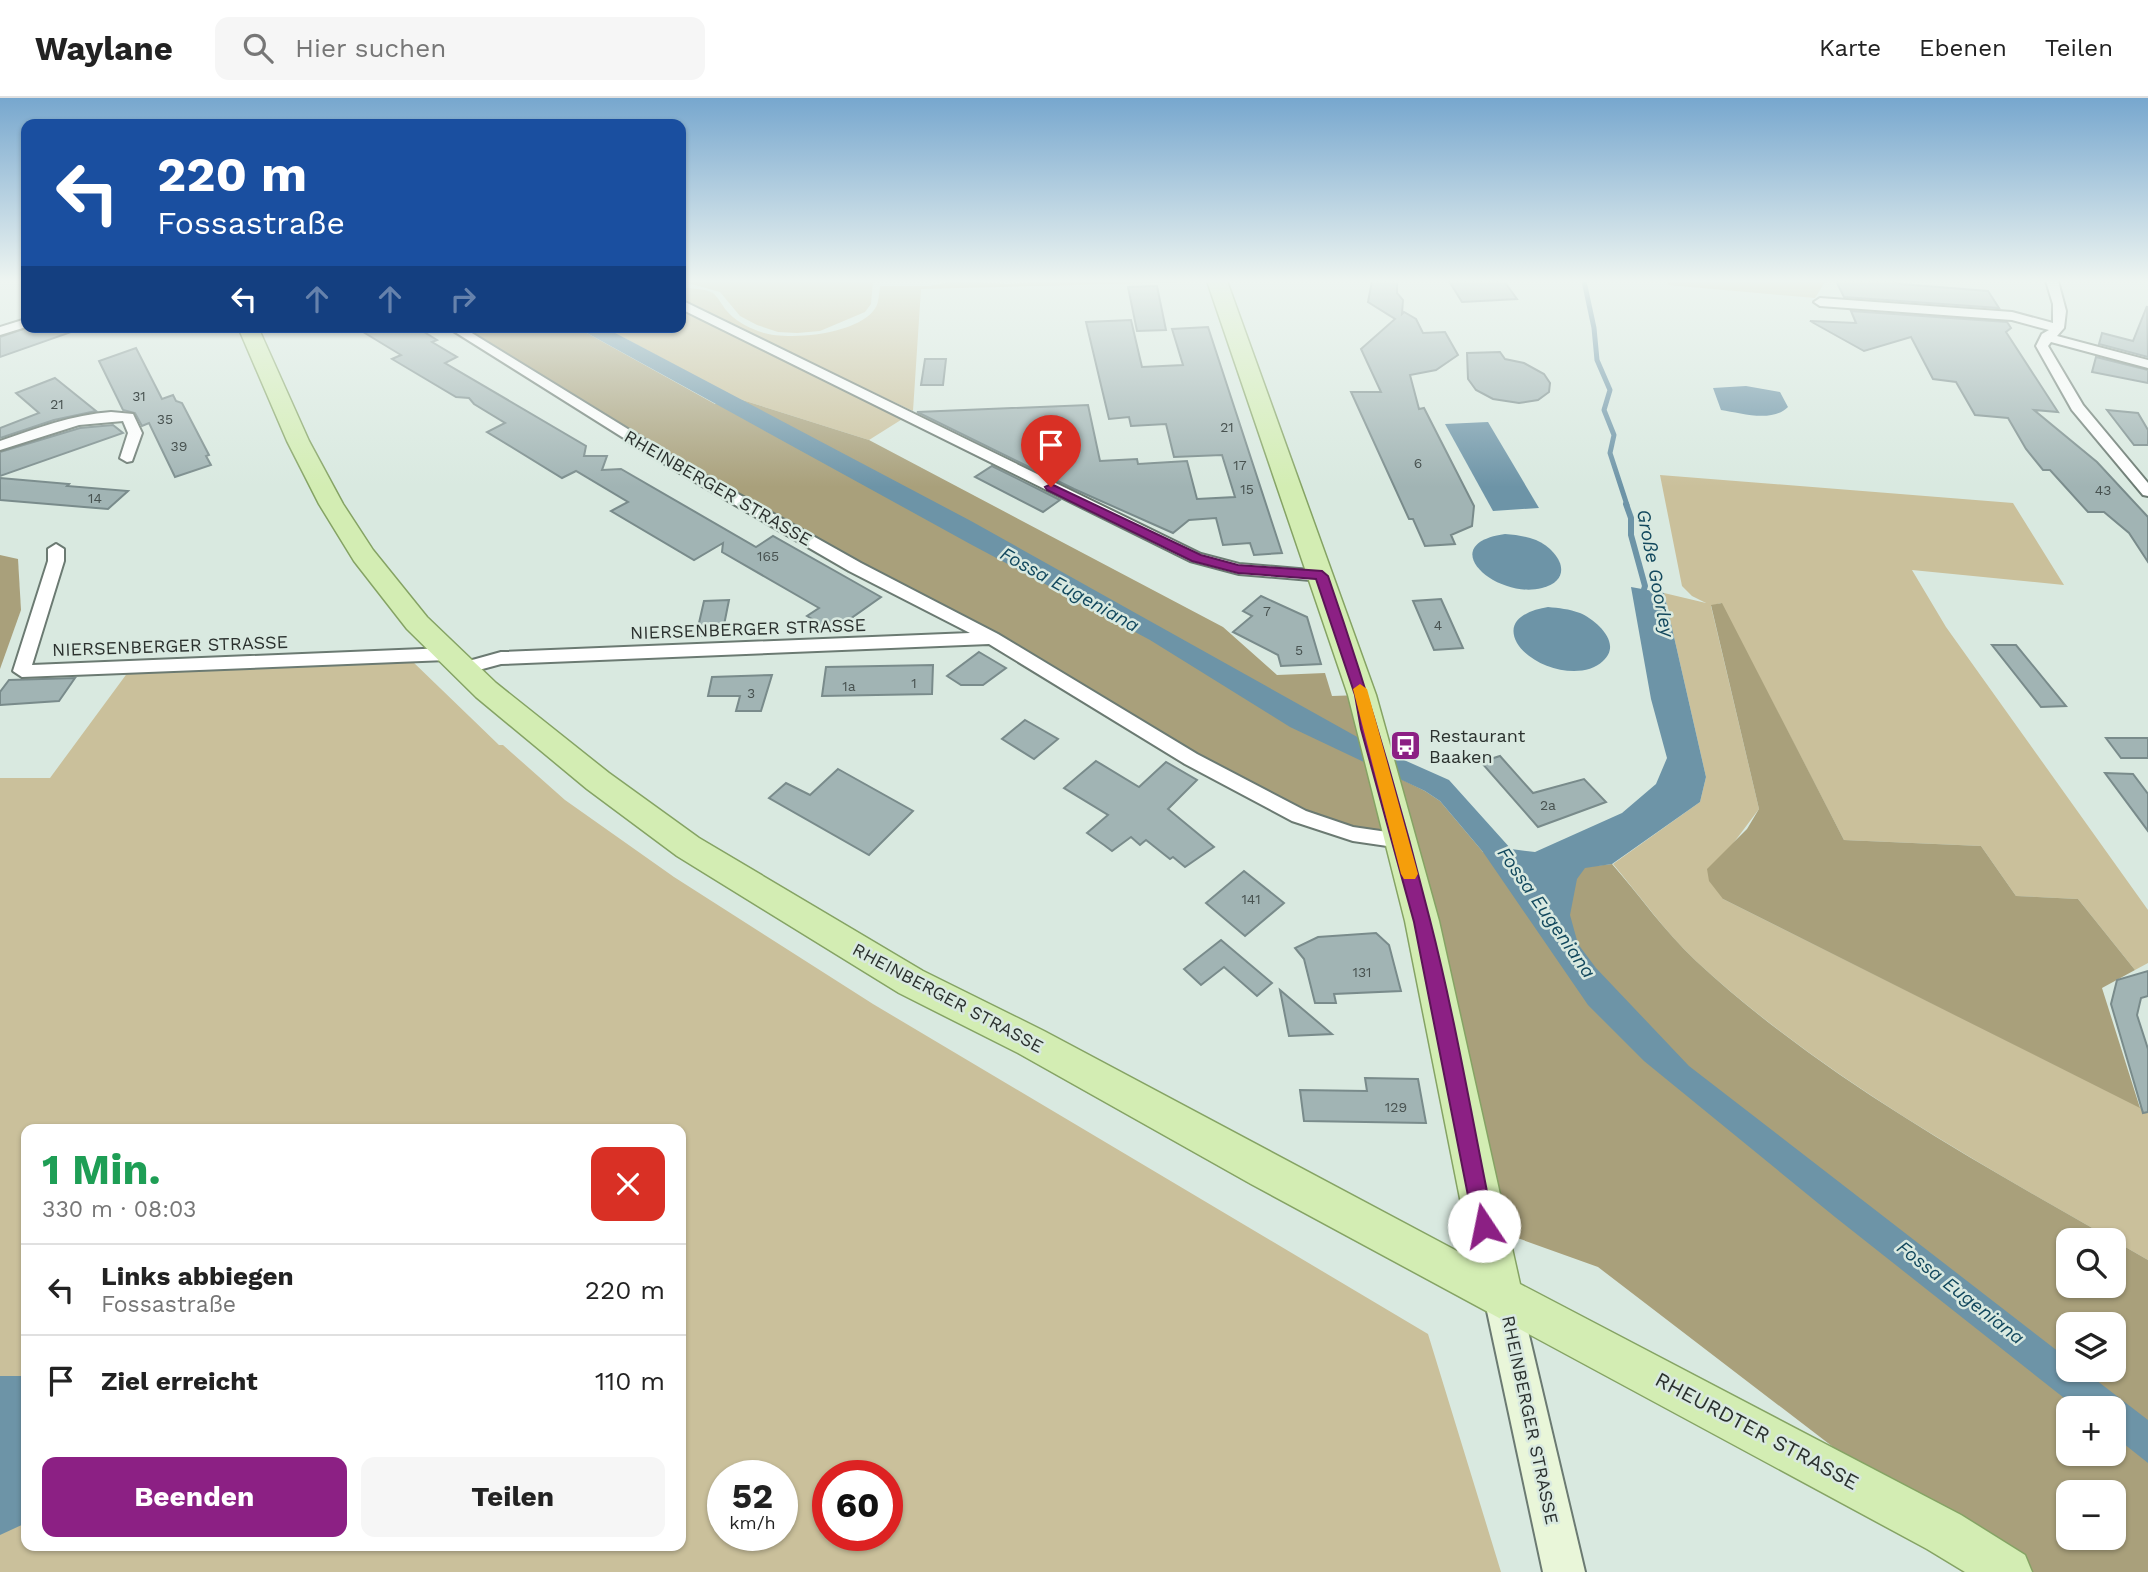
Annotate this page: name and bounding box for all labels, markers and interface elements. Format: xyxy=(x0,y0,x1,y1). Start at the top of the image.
search box xyxy=(215,17,705,80)
text: Waylane xyxy=(35,29,173,68)
icon: search xyxy=(239,29,277,67)
text: Hier suchen xyxy=(295,33,446,63)
text: Karte xyxy=(1819,34,1881,62)
text: Ebenen xyxy=(1919,34,2007,62)
text: Teilen xyxy=(2045,34,2113,62)
text: 220 m xyxy=(157,145,307,203)
icon: left xyxy=(42,147,133,238)
text: Fossastraße xyxy=(157,204,345,242)
icon: left xyxy=(225,280,263,318)
icon: ahead xyxy=(298,280,336,318)
icon: ahead xyxy=(371,280,409,318)
icon: right xyxy=(444,280,482,318)
house number: 31 xyxy=(132,388,146,404)
house number: 21 xyxy=(50,396,64,412)
house number: 35 xyxy=(157,411,173,427)
pin xyxy=(1021,415,1081,487)
house number: 21 xyxy=(1220,419,1234,435)
street label: RHEINBERGER STRASSE xyxy=(621,425,816,550)
icon: arrive xyxy=(1032,426,1070,464)
house number: 39 xyxy=(171,438,187,454)
house number: 6 xyxy=(1414,455,1422,471)
house number: 17 xyxy=(1233,457,1247,473)
house number: 15 xyxy=(1240,481,1254,497)
house number: 43 xyxy=(2095,482,2111,498)
house number: 14 xyxy=(88,490,102,506)
water label: Große Goorley xyxy=(1632,507,1679,640)
water label: Fossa Eugeniana xyxy=(996,542,1144,637)
house number: 165 xyxy=(757,548,779,564)
house number: 7 xyxy=(1263,603,1271,619)
street label: NIERSENBERGER STRASSE xyxy=(630,614,866,643)
house number: 4 xyxy=(1434,617,1442,633)
street label: NIERSENBERGER STRASSE xyxy=(52,631,288,660)
house number: 5 xyxy=(1295,642,1303,658)
house number: 1 xyxy=(911,675,917,691)
house number: 1a xyxy=(842,678,856,694)
house number: 3 xyxy=(747,685,755,701)
place label: Restaurant Baaken xyxy=(1429,725,1526,767)
bus stop icon: Restaurant Baaken xyxy=(1389,729,1423,763)
house number: 2a xyxy=(1540,797,1556,813)
water label: Fossa Eugeniana xyxy=(1493,842,1601,983)
house number: 141 xyxy=(1241,891,1261,907)
street label: RHEINBERGER STRASSE xyxy=(849,938,1047,1057)
house number: 131 xyxy=(1352,964,1372,980)
house number: 129 xyxy=(1385,1099,1407,1115)
text: 1 Min. xyxy=(42,1145,161,1194)
button: close xyxy=(591,1147,665,1221)
position arrow xyxy=(1447,1189,1521,1263)
text: 330 m · 08:03 xyxy=(42,1196,196,1223)
map controls xyxy=(2056,1228,2126,1550)
button: search xyxy=(2056,1228,2126,1298)
water label: Fossa Eugeniana xyxy=(1892,1236,2029,1349)
text: Links abbiegen xyxy=(101,1261,294,1291)
icon: left xyxy=(42,1271,80,1309)
text: 220 m xyxy=(585,1275,665,1305)
text: Fossastraße xyxy=(101,1291,236,1318)
button: layers xyxy=(2056,1312,2126,1382)
street label: RHEINBERGER STRASSE xyxy=(1498,1314,1563,1526)
icon: arrive xyxy=(42,1362,80,1400)
text: Ziel erreicht xyxy=(101,1366,258,1396)
text: 110 m xyxy=(595,1366,665,1396)
street label: RHEURDTER STRASSE xyxy=(1651,1366,1863,1495)
button: + xyxy=(2056,1396,2126,1466)
button: Beenden xyxy=(42,1457,347,1537)
button: Teilen xyxy=(361,1457,665,1537)
speed limit sign: 60 xyxy=(812,1460,903,1551)
text: 52 xyxy=(732,1475,773,1517)
button: − xyxy=(2056,1480,2126,1550)
text: km/h xyxy=(729,1512,776,1533)

